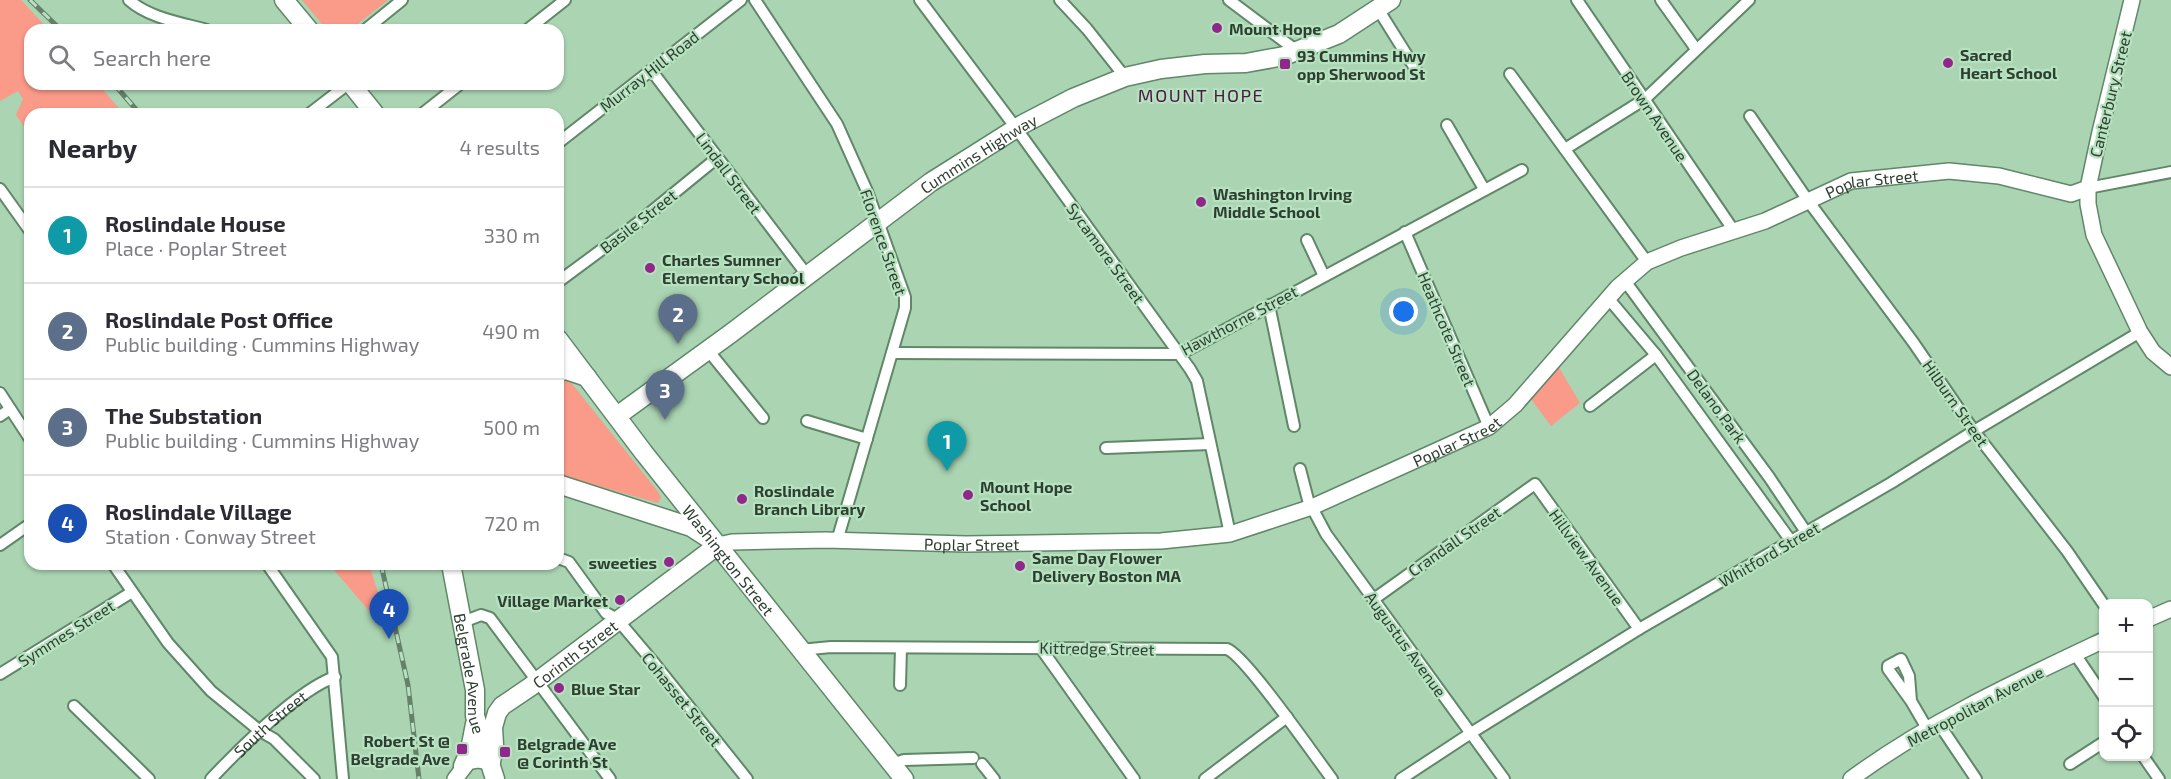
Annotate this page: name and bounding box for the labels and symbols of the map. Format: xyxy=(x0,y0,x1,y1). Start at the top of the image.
place label: Mount Hope xyxy=(1229,19,1321,38)
marker: Mount Hope xyxy=(1210,21,1224,35)
street label: Murray Hill Road xyxy=(596,26,702,116)
street label: Canterbury Street xyxy=(2085,29,2135,159)
place label: Sacred Heart School xyxy=(1960,45,2058,82)
place label: 93 Cummins Hwy opp Sherwood St xyxy=(1297,46,1426,83)
marker: Sacred Heart School xyxy=(1941,56,1955,70)
marker: 93 Cummins Hwy opp Sherwood St xyxy=(1278,57,1292,71)
street label: Brown Avenue xyxy=(1618,67,1692,165)
district label: MOUNT HOPE xyxy=(1138,84,1264,106)
street label: Cummins Highway xyxy=(916,109,1040,197)
street label: Lindall Street xyxy=(692,129,766,217)
street label: Poplar Street xyxy=(1822,165,1919,201)
place label: Washington Irving Middle School xyxy=(1213,184,1353,221)
street label: Basile Street xyxy=(596,185,680,257)
street label: Florence Street xyxy=(857,186,911,298)
marker: Washington Irving Middle School xyxy=(1194,195,1208,209)
street label: Sycamore Street xyxy=(1063,199,1149,307)
place label: Charles Sumner Elementary School xyxy=(662,250,805,288)
marker: Charles Sumner Elementary School xyxy=(643,261,657,275)
street label: Heathcote Street xyxy=(1414,269,1480,389)
street label: Hawthorne Street xyxy=(1177,281,1301,359)
pin: 2 xyxy=(658,294,698,344)
your location xyxy=(1389,297,1418,326)
street label: Hilburn Street xyxy=(1919,356,1993,450)
street label: Delano Park xyxy=(1684,365,1750,447)
pin: 3 xyxy=(646,370,684,420)
street label: Poplar Street xyxy=(1409,412,1505,470)
pin: 1 xyxy=(928,422,966,471)
place label: Mount Hope School xyxy=(980,477,1072,514)
place label: Roslindale Branch Library xyxy=(754,481,865,519)
marker: Mount Hope School xyxy=(961,488,975,502)
marker: Roslindale Branch Library xyxy=(735,492,749,506)
street label: Washington Street xyxy=(679,500,779,619)
street label: Crandall Street xyxy=(1404,502,1504,580)
street label: Hillview Avenue xyxy=(1546,505,1628,609)
street label: Whitford Street xyxy=(1715,518,1823,590)
street label: Poplar Street xyxy=(924,533,1019,554)
place label: Same Day Flower Delivery Boston MA xyxy=(1032,548,1181,586)
place label: sweeties xyxy=(588,553,657,572)
marker: sweeties xyxy=(662,555,676,569)
marker: Same Day Flower Delivery Boston MA xyxy=(1013,559,1027,573)
street label: Augustus Avenue xyxy=(1361,588,1451,700)
pin: 4 xyxy=(370,590,408,639)
place label: Village Market xyxy=(497,591,608,610)
marker: Village Market xyxy=(613,593,627,607)
street label: Symmes Street xyxy=(14,596,118,670)
street label: Belgrade Avenue xyxy=(451,611,489,736)
street label: Corinth Street xyxy=(528,615,621,692)
street label: Kittredge Street xyxy=(1039,637,1155,659)
street label: Cohasset Street xyxy=(638,648,726,750)
street label: Metropolitan Avenue xyxy=(1903,662,2047,750)
place label: Blue Star xyxy=(571,679,640,698)
marker: Blue Star xyxy=(552,681,566,695)
street label: South Street xyxy=(229,686,310,760)
place label: Robert St @ Belgrade Ave xyxy=(351,731,450,768)
place label: Belgrade Ave @ Corinth St xyxy=(517,734,616,771)
marker: Robert St @ Belgrade Ave xyxy=(455,742,469,756)
marker: Belgrade Ave @ Corinth St xyxy=(498,745,512,759)

